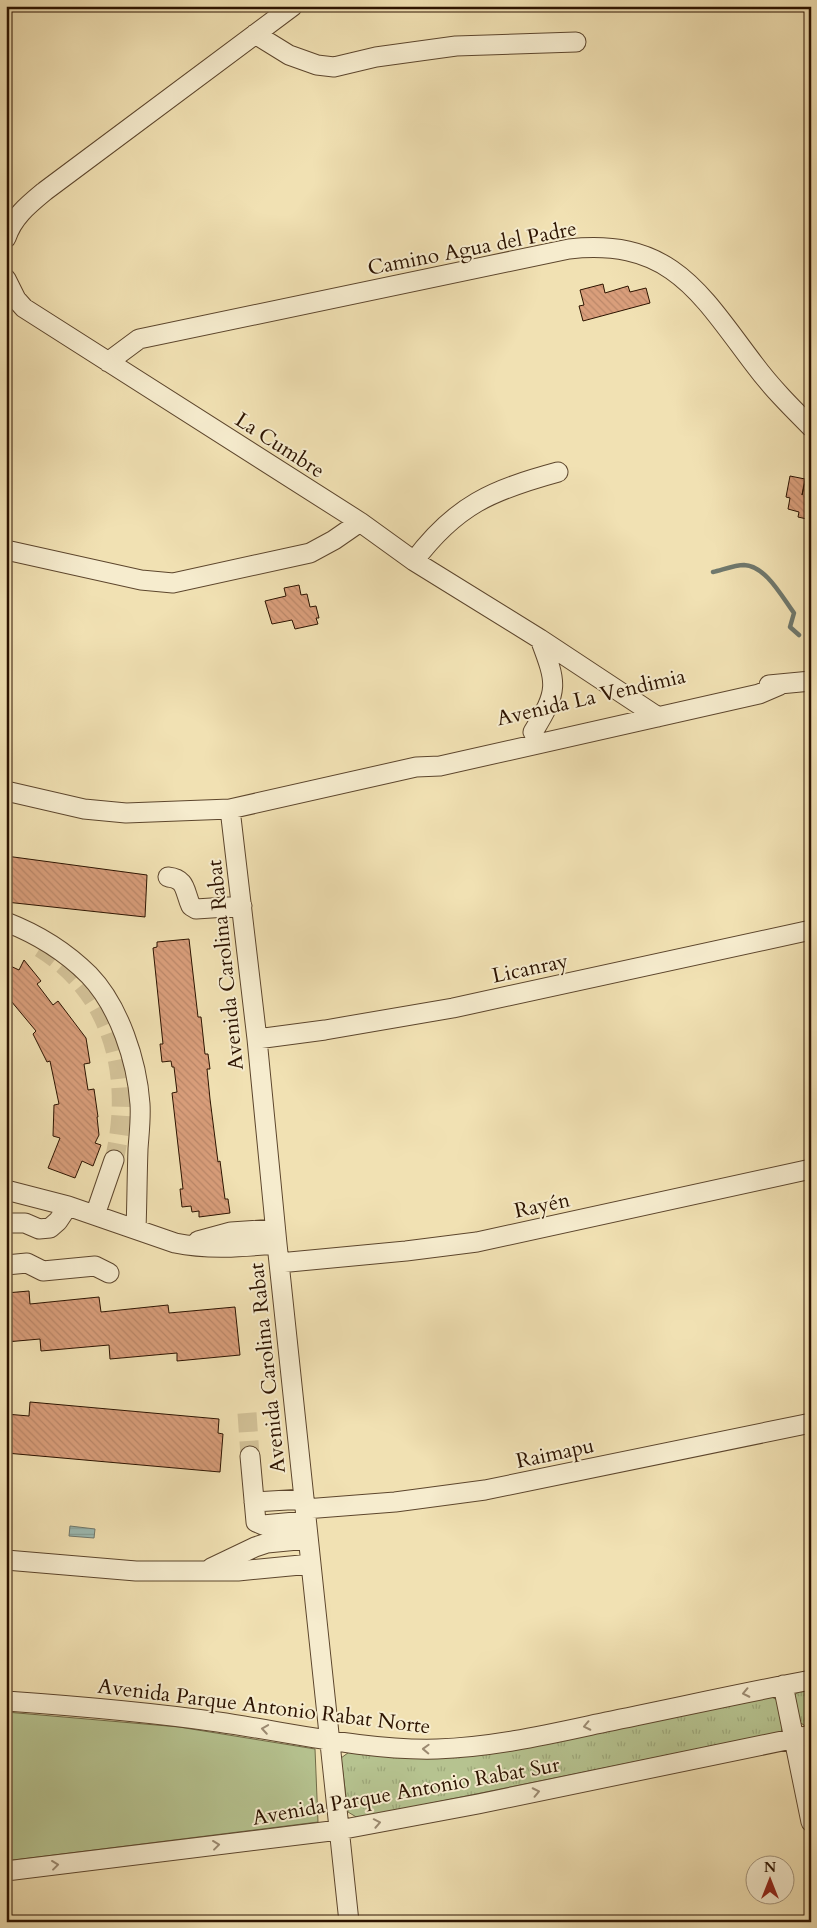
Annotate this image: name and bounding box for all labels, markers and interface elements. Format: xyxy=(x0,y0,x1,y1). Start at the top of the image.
street label: Camino Agua del Padre xyxy=(365,214,579,283)
street label: La Cumbre xyxy=(229,406,330,485)
street label: Avenida La Vendimia xyxy=(494,662,688,733)
street label: Avenida Carolina Rabat xyxy=(200,858,251,1072)
street label: Licanray xyxy=(489,946,571,991)
street label: Rayén xyxy=(512,1185,573,1226)
street label: Avenida Carolina Rabat xyxy=(242,1261,293,1475)
street label: Raimapu xyxy=(513,1431,597,1476)
street label: Avenida Parque Antonio Rabat Norte xyxy=(96,1672,432,1741)
one-way arrow xyxy=(741,1687,750,1698)
one-way arrow xyxy=(582,1721,591,1731)
one-way arrow xyxy=(261,1725,269,1735)
one-way arrow xyxy=(422,1743,430,1754)
street label: Avenida Parque Antonio Rabat Sur xyxy=(250,1750,562,1833)
one-way arrow xyxy=(532,1787,541,1797)
one-way arrow xyxy=(372,1818,381,1828)
one-way arrow xyxy=(212,1840,220,1851)
north arrow xyxy=(744,1856,794,1906)
text: N xyxy=(764,1858,776,1877)
one-way arrow xyxy=(51,1860,59,1871)

